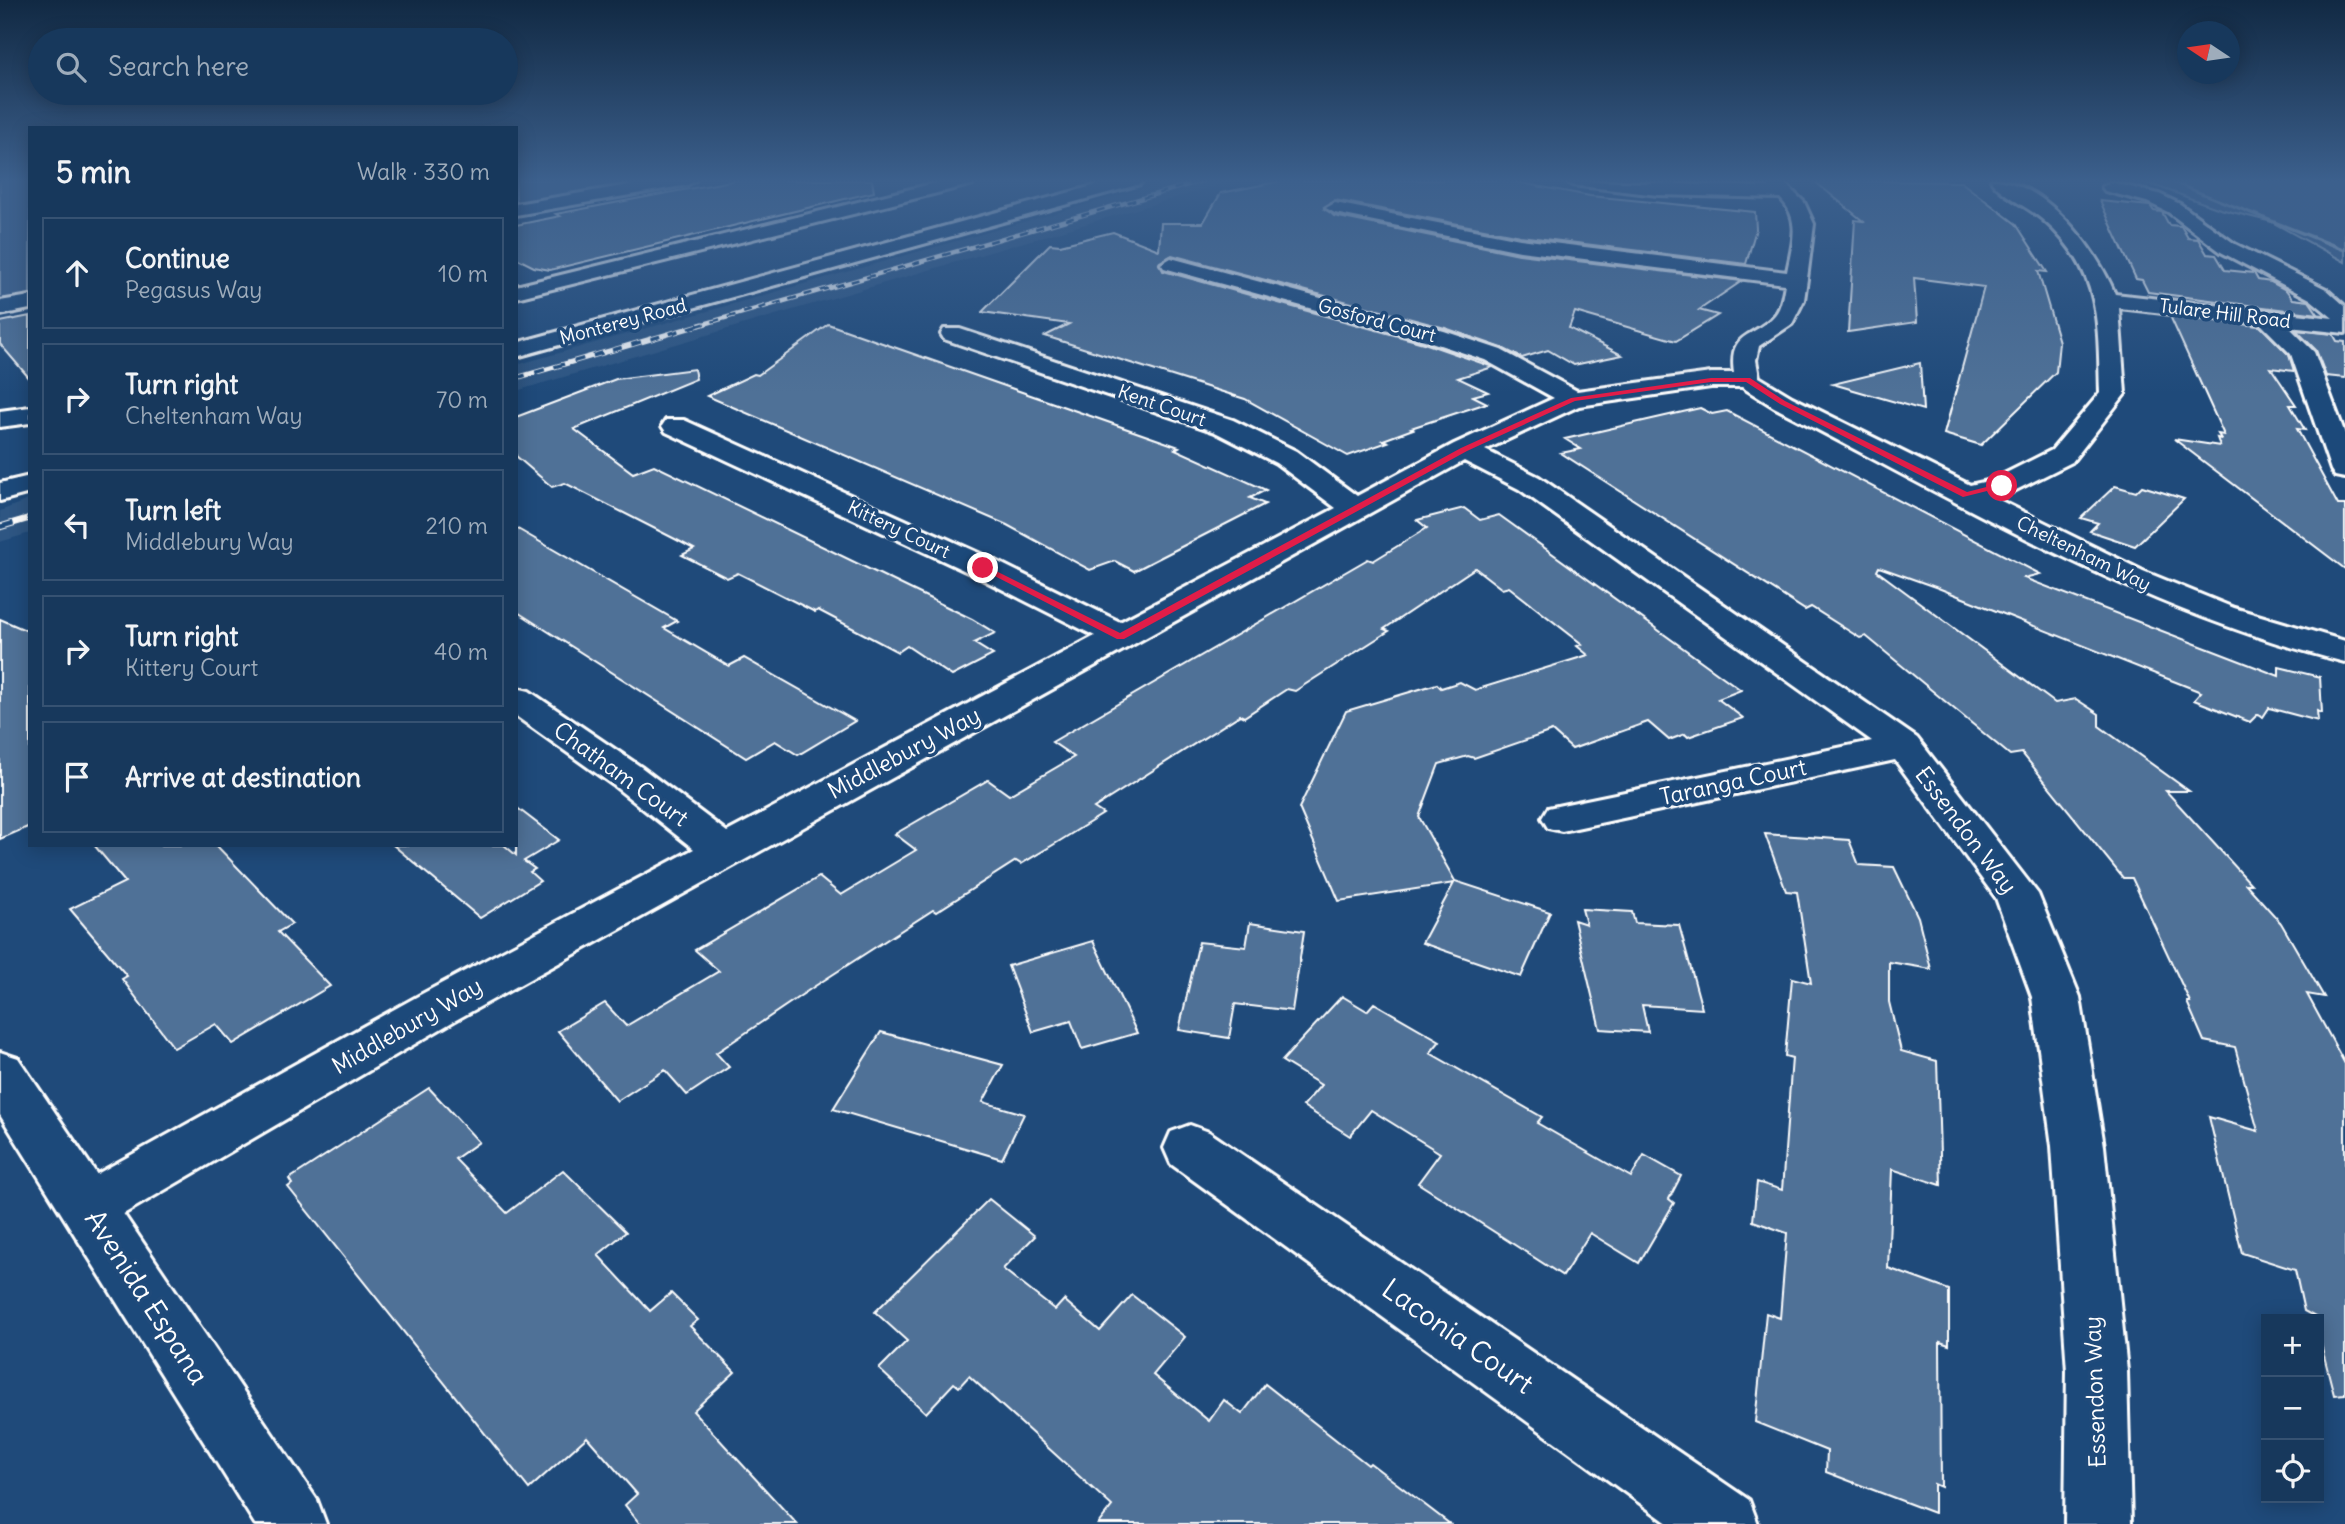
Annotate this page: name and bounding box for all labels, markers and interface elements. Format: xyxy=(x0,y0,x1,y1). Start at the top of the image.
north arrow xyxy=(2177,21,2240,84)
search box xyxy=(28,28,518,105)
icon: search xyxy=(52,48,90,86)
text: Search here xyxy=(108,50,249,83)
text: 5 min xyxy=(56,153,131,191)
text: Walk · 330 m xyxy=(357,157,490,186)
text: Continue xyxy=(125,242,230,275)
icon: ahead xyxy=(58,254,96,292)
text: 10 m xyxy=(438,259,488,288)
text: Pegasus Way xyxy=(125,275,262,304)
street label: Monterey Road xyxy=(557,293,689,349)
street label: Gosford Court xyxy=(1315,293,1439,347)
street label: Tulare Hill Road xyxy=(2158,293,2292,333)
text: Turn right xyxy=(125,368,238,401)
street label: Kent Court xyxy=(1115,379,1209,431)
icon: right xyxy=(58,380,96,418)
text: 70 m xyxy=(436,385,488,414)
text: Cheltenham Way xyxy=(125,401,302,430)
route start xyxy=(1986,470,2017,501)
text: Turn left xyxy=(125,494,221,527)
street label: Kittery Court xyxy=(844,495,954,563)
icon: left xyxy=(58,506,96,544)
street label: Cheltenham Way xyxy=(2013,510,2155,596)
text: 210 m xyxy=(425,511,488,540)
text: Middlebury Way xyxy=(125,527,294,556)
route end xyxy=(967,552,998,583)
text: Turn right xyxy=(125,620,238,653)
icon: right xyxy=(58,632,96,670)
text: 40 m xyxy=(434,637,488,666)
text: Kittery Court xyxy=(125,653,258,682)
street label: Middlebury Way xyxy=(823,700,985,805)
street label: Chatham Court xyxy=(548,715,695,832)
street label: Taranga Court xyxy=(1657,752,1809,811)
icon: arrive xyxy=(58,758,96,796)
street label: Essendon Way xyxy=(1909,760,2024,899)
text: Arrive at destination xyxy=(125,761,361,794)
street label: Middlebury Way xyxy=(326,971,487,1080)
street label: Avenida Espana xyxy=(77,1203,217,1391)
street label: Laconia Court xyxy=(1375,1271,1541,1401)
map controls xyxy=(2261,1314,2324,1503)
button: + xyxy=(2261,1314,2324,1377)
street label: Essendon Way xyxy=(2077,1316,2112,1468)
button: − xyxy=(2261,1377,2324,1440)
button: locate xyxy=(2261,1440,2324,1503)

